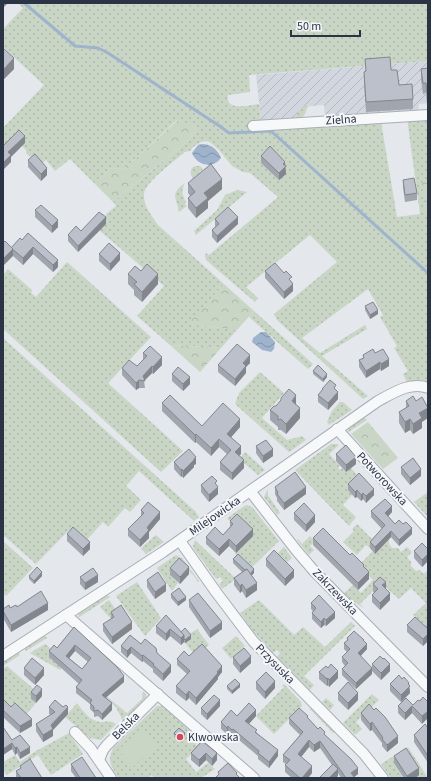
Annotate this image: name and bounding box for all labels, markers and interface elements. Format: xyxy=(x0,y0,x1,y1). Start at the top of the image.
scale bar xyxy=(291,12,360,38)
text: 50 m xyxy=(297,18,321,35)
street label: Zielna xyxy=(325,110,357,130)
street label: Potworowska xyxy=(353,448,411,510)
street label: Milejowicka xyxy=(186,492,244,540)
street label: Zakrzewska xyxy=(308,565,362,619)
street label: Przysuska xyxy=(252,640,298,688)
street label: Belska xyxy=(108,708,144,744)
place label: Klwowska xyxy=(188,729,239,746)
marker: Klwowska xyxy=(175,732,185,742)

